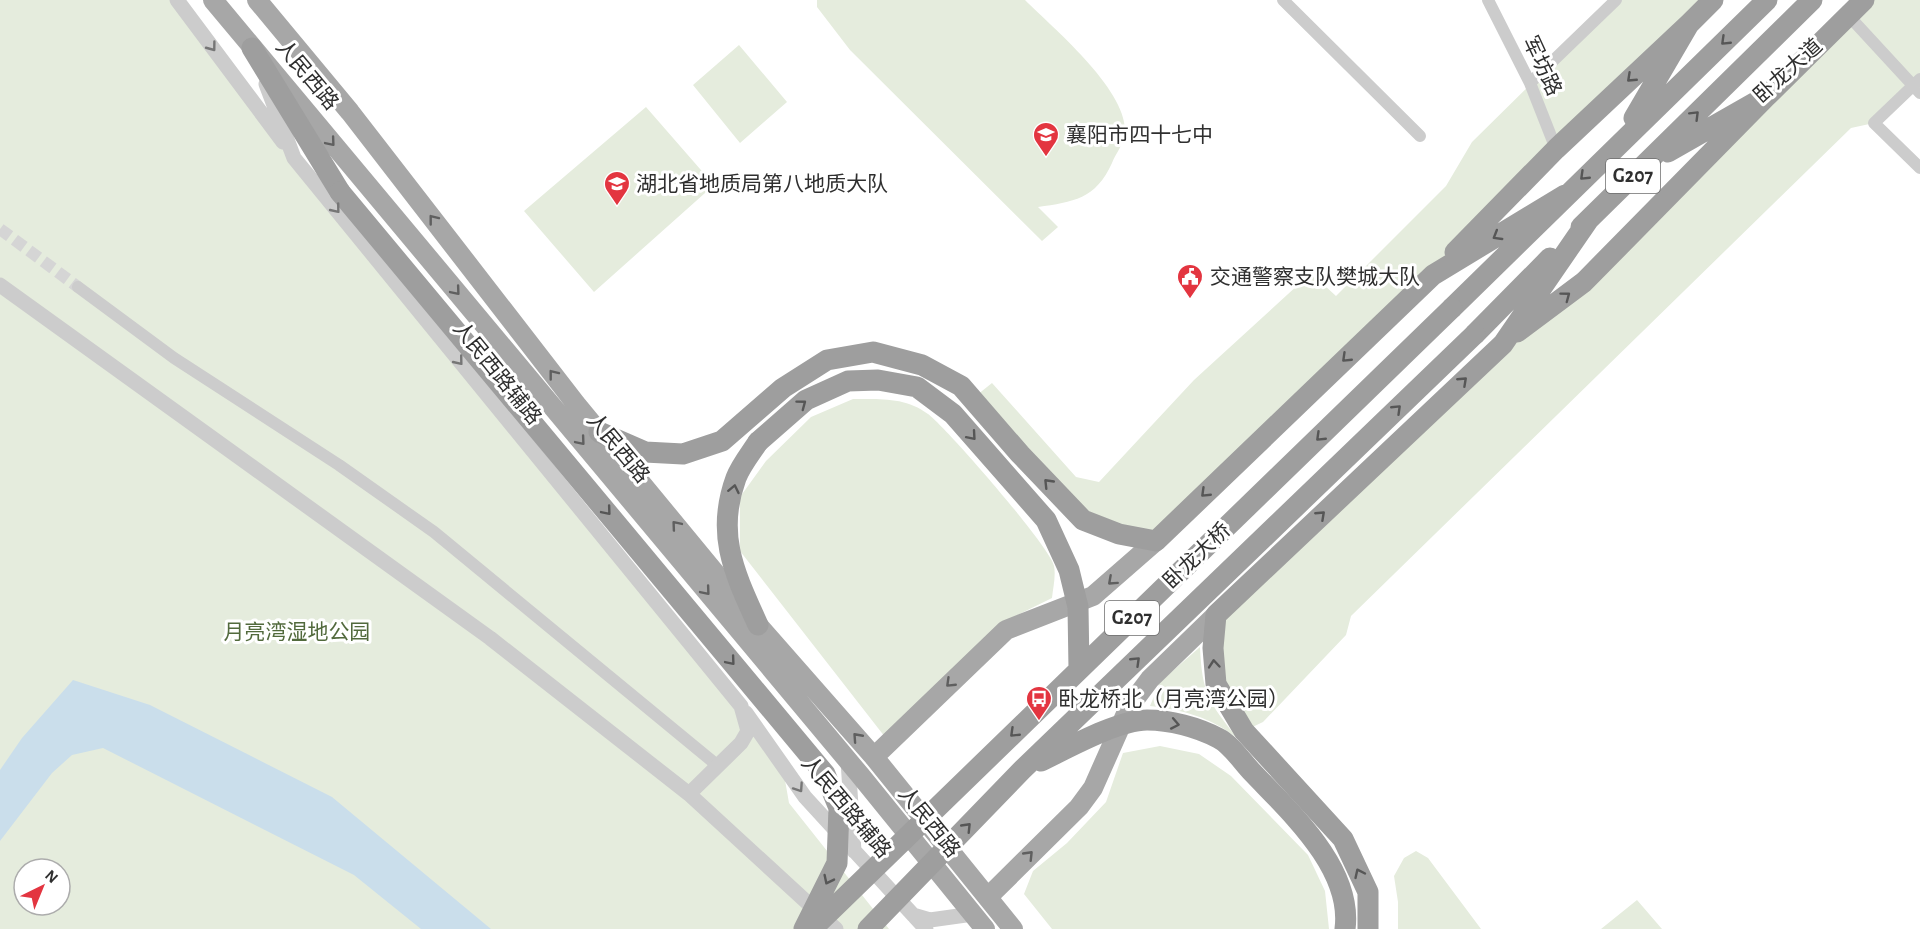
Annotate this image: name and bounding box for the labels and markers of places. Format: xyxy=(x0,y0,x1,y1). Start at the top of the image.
school or university icon: 襄阳市四十七中 xyxy=(1031,120,1061,158)
place label: 襄阳市四十七中 xyxy=(1066,124,1213,146)
school or university icon: 湖北省地质局第八地质大队 xyxy=(602,169,632,207)
place label: 湖北省地质局第八地质大队 xyxy=(636,173,888,195)
public building icon: 交通警察支队樊城大队 xyxy=(1175,262,1205,300)
place label: 交通警察支队樊城大队 xyxy=(1210,266,1420,288)
bus stop icon: 卧龙桥北（月亮湾公园） xyxy=(1024,684,1054,722)
place label: 卧龙桥北（月亮湾公园） xyxy=(1058,688,1289,710)

